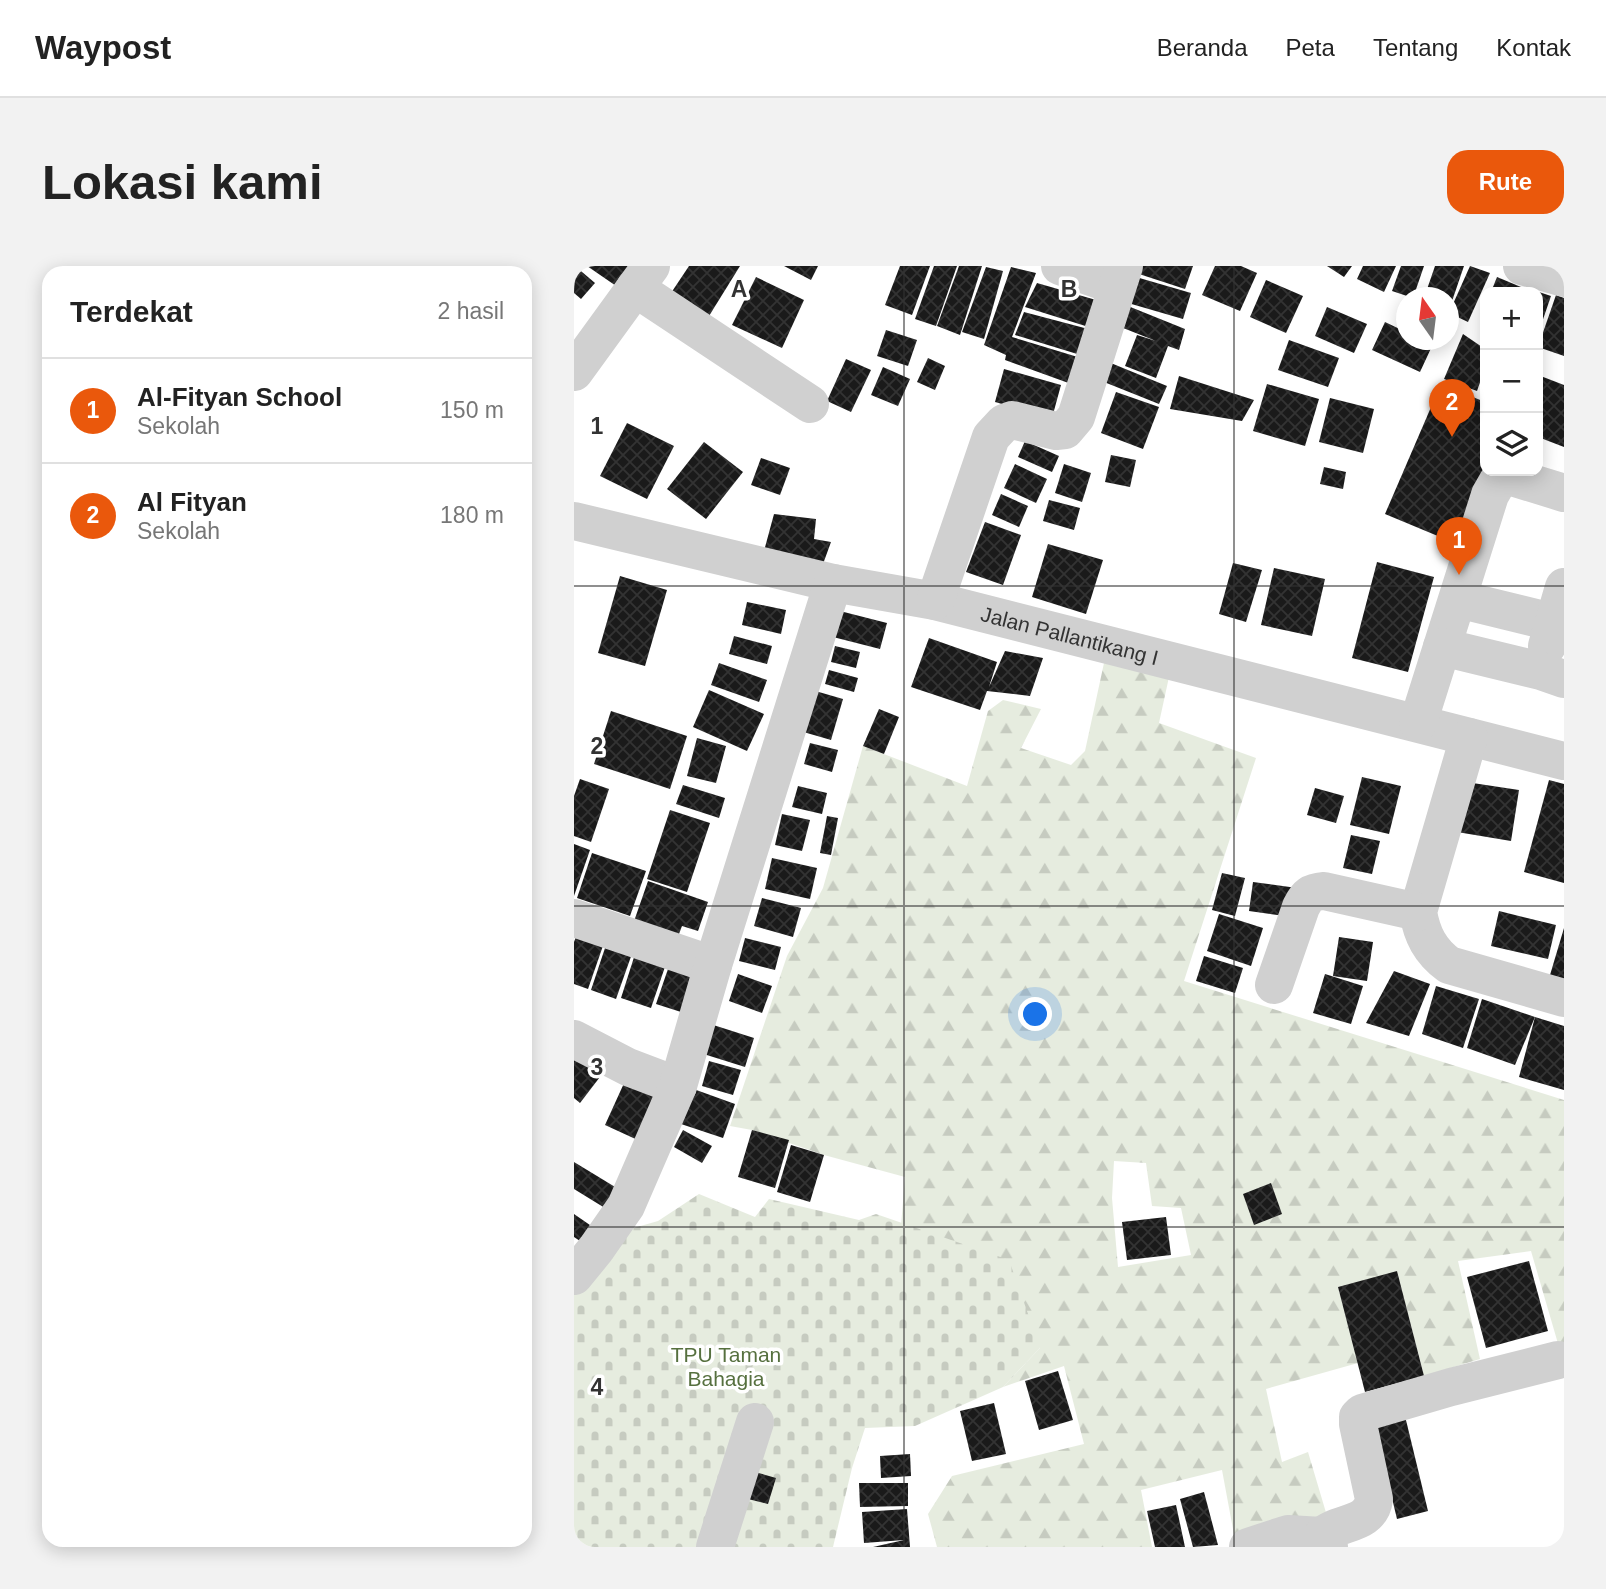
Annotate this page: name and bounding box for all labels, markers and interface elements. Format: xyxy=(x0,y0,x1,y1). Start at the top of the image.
text: Waypost xyxy=(35,29,171,66)
text: Beranda xyxy=(1157,34,1248,61)
text: Peta xyxy=(1286,34,1335,61)
text: Tentang xyxy=(1373,34,1458,61)
text: Kontak xyxy=(1496,34,1571,61)
button: Rute xyxy=(1447,150,1564,214)
text: Lokasi kami xyxy=(42,155,323,209)
text: A xyxy=(731,276,747,302)
text: B xyxy=(1061,276,1077,302)
north arrow xyxy=(1396,287,1459,350)
map controls xyxy=(1480,287,1543,476)
button: + xyxy=(1480,287,1543,350)
text: Terdekat xyxy=(70,295,193,328)
text: 2 hasil xyxy=(438,298,504,324)
button: − xyxy=(1480,350,1543,413)
pin: 2 xyxy=(1429,379,1475,437)
text: Al-Fityan School xyxy=(137,382,342,412)
text: 1 xyxy=(87,397,99,423)
text: 150 m xyxy=(440,397,504,423)
text: Sekolah xyxy=(137,413,220,439)
text: 1 xyxy=(591,413,604,439)
button: layers xyxy=(1480,413,1543,476)
text: Al Fityan xyxy=(137,487,247,517)
text: 2 xyxy=(87,502,99,528)
text: 180 m xyxy=(440,502,504,528)
pin: 1 xyxy=(1436,517,1482,575)
text: Sekolah xyxy=(137,518,220,544)
street label: Jalan Pallantikang I xyxy=(979,602,1161,669)
text: 2 xyxy=(591,733,603,759)
your location xyxy=(1018,997,1052,1031)
text: 3 xyxy=(591,1054,603,1080)
park label: TPU Taman Bahagia xyxy=(671,1343,781,1390)
text: 4 xyxy=(591,1374,604,1400)

